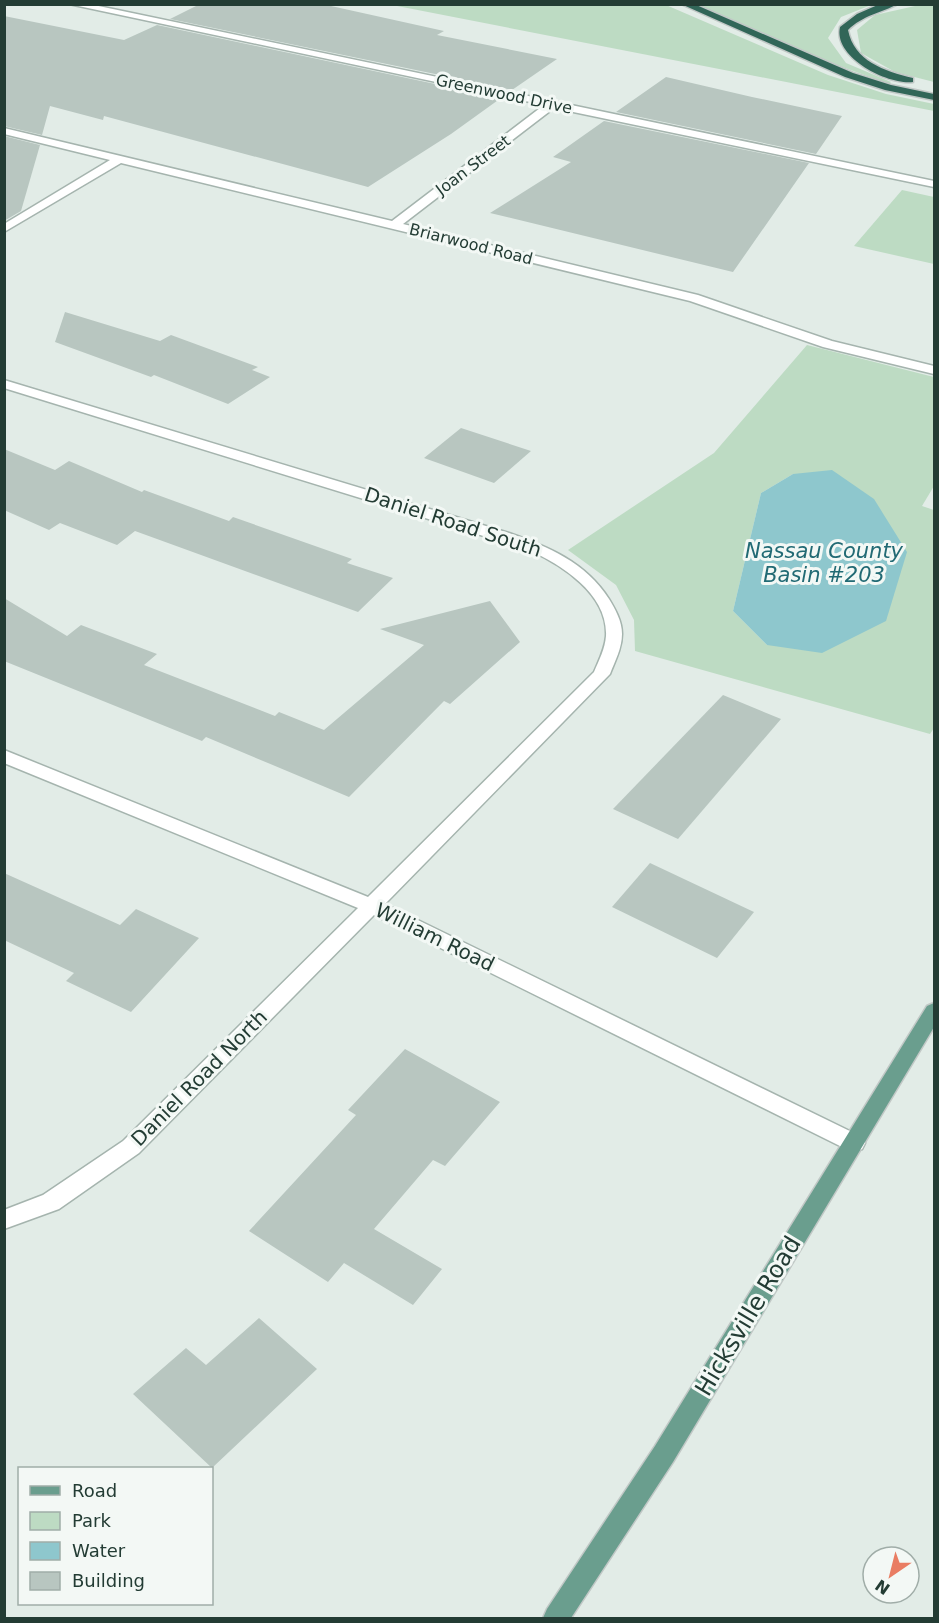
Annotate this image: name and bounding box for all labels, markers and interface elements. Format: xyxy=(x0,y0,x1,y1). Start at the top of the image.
street label: Greenwood Drive xyxy=(434,70,574,118)
street label: Joan Street xyxy=(431,131,514,200)
street label: Briarwood Road xyxy=(407,219,535,269)
street label: Daniel Road South xyxy=(361,482,545,562)
water label: Nassau County Basin #203 xyxy=(745,539,904,587)
street label: William Road xyxy=(371,898,499,976)
street label: Daniel Road North xyxy=(126,1005,272,1151)
street label: Hicksville Road xyxy=(689,1231,807,1401)
legend xyxy=(18,1467,213,1605)
text: Road xyxy=(72,1480,117,1501)
text: Park xyxy=(72,1510,111,1531)
text: Water xyxy=(72,1540,126,1561)
north arrow xyxy=(861,1545,921,1605)
text: Building xyxy=(72,1570,145,1591)
text: N xyxy=(872,1575,894,1598)

